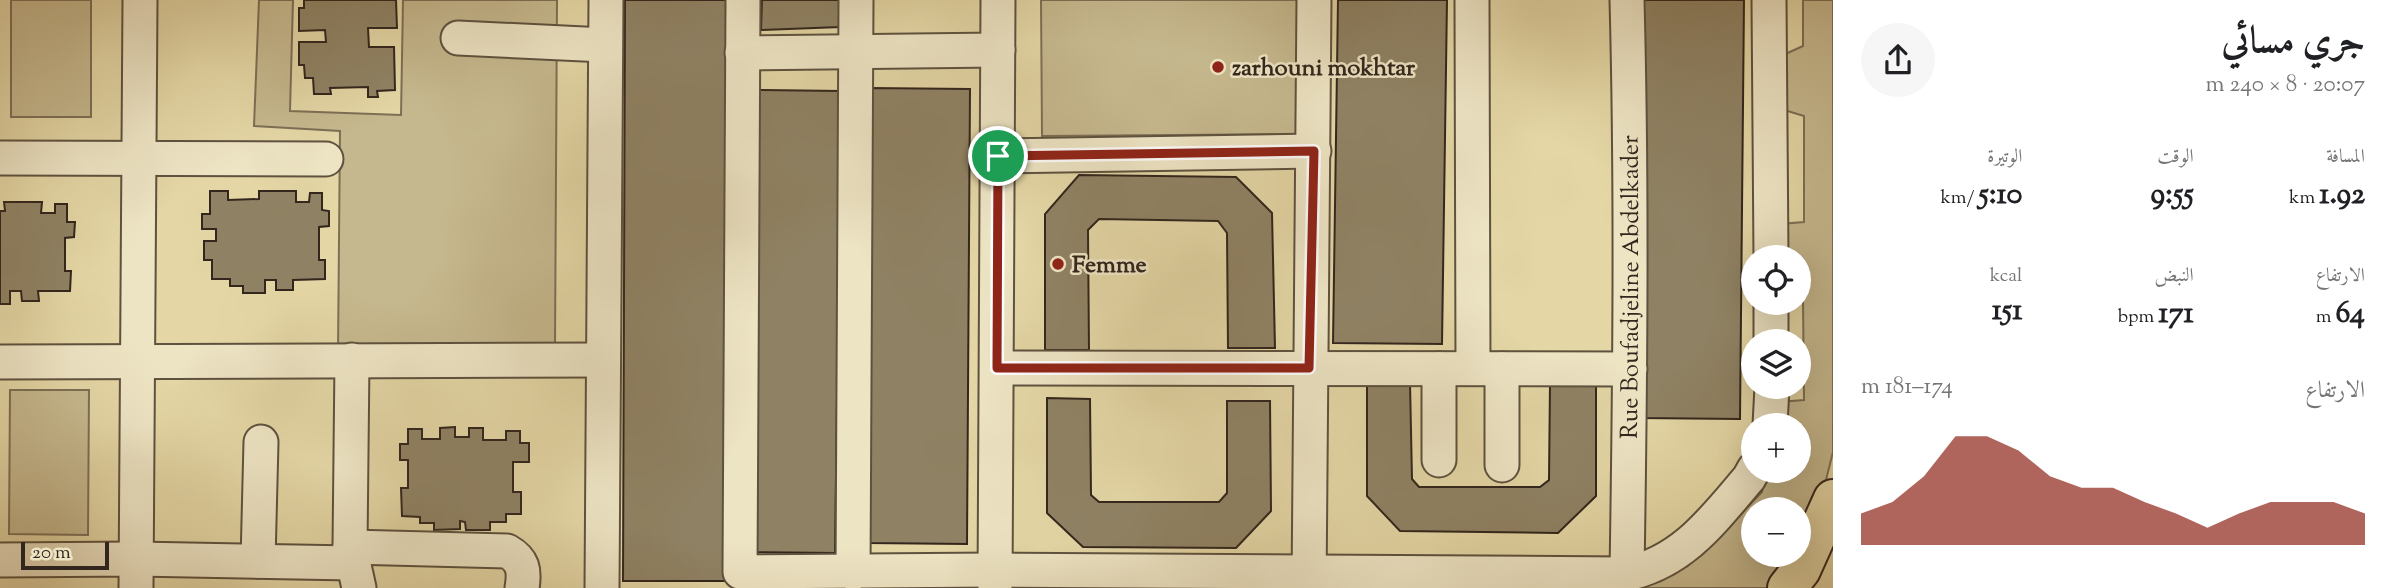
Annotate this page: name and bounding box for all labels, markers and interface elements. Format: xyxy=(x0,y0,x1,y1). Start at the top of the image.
text: جري مسائي xyxy=(2222,16,2365,70)
button: share xyxy=(1861,23,1935,97)
place label: zarhouni mokhtar xyxy=(1232,52,1416,86)
marker: zarhouni mokhtar xyxy=(1210,59,1226,75)
text: 20:07 · 8 × 240 m xyxy=(2206,69,2365,102)
pin xyxy=(968,126,1028,186)
street label: Rue Boufadjeline Abdelkader xyxy=(1614,135,1649,439)
icon: arrive xyxy=(979,137,1017,175)
text: الوتيرة xyxy=(1987,144,2022,171)
text: الوقت xyxy=(2157,144,2194,171)
text: المسافة xyxy=(2326,144,2365,171)
text: 5:10 xyxy=(1979,174,2022,217)
text: 9:55 xyxy=(2151,174,2194,217)
text: 1.92 xyxy=(2319,174,2365,217)
text: /km xyxy=(1940,185,1979,212)
text: km xyxy=(2289,185,2319,212)
map controls xyxy=(1741,245,1811,567)
button: locate xyxy=(1741,245,1811,315)
place label: Femme xyxy=(1072,249,1147,283)
marker: Femme xyxy=(1050,256,1066,272)
text: kcal xyxy=(1990,263,2022,290)
text: النبض xyxy=(2155,263,2194,290)
text: الارتفاع xyxy=(2316,263,2365,290)
text: 151 xyxy=(1992,290,2022,333)
text: 171 xyxy=(2158,293,2194,336)
text: 64 xyxy=(2336,293,2365,336)
text: bpm xyxy=(2118,304,2158,331)
text: m xyxy=(2316,304,2336,331)
button: layers xyxy=(1741,329,1811,399)
text: 174–181 m xyxy=(1861,371,1953,404)
text: الارتفاع xyxy=(2305,375,2365,408)
button: + xyxy=(1741,413,1811,483)
button: − xyxy=(1741,497,1811,567)
scale bar xyxy=(21,539,108,571)
text: 20 m xyxy=(32,540,71,567)

